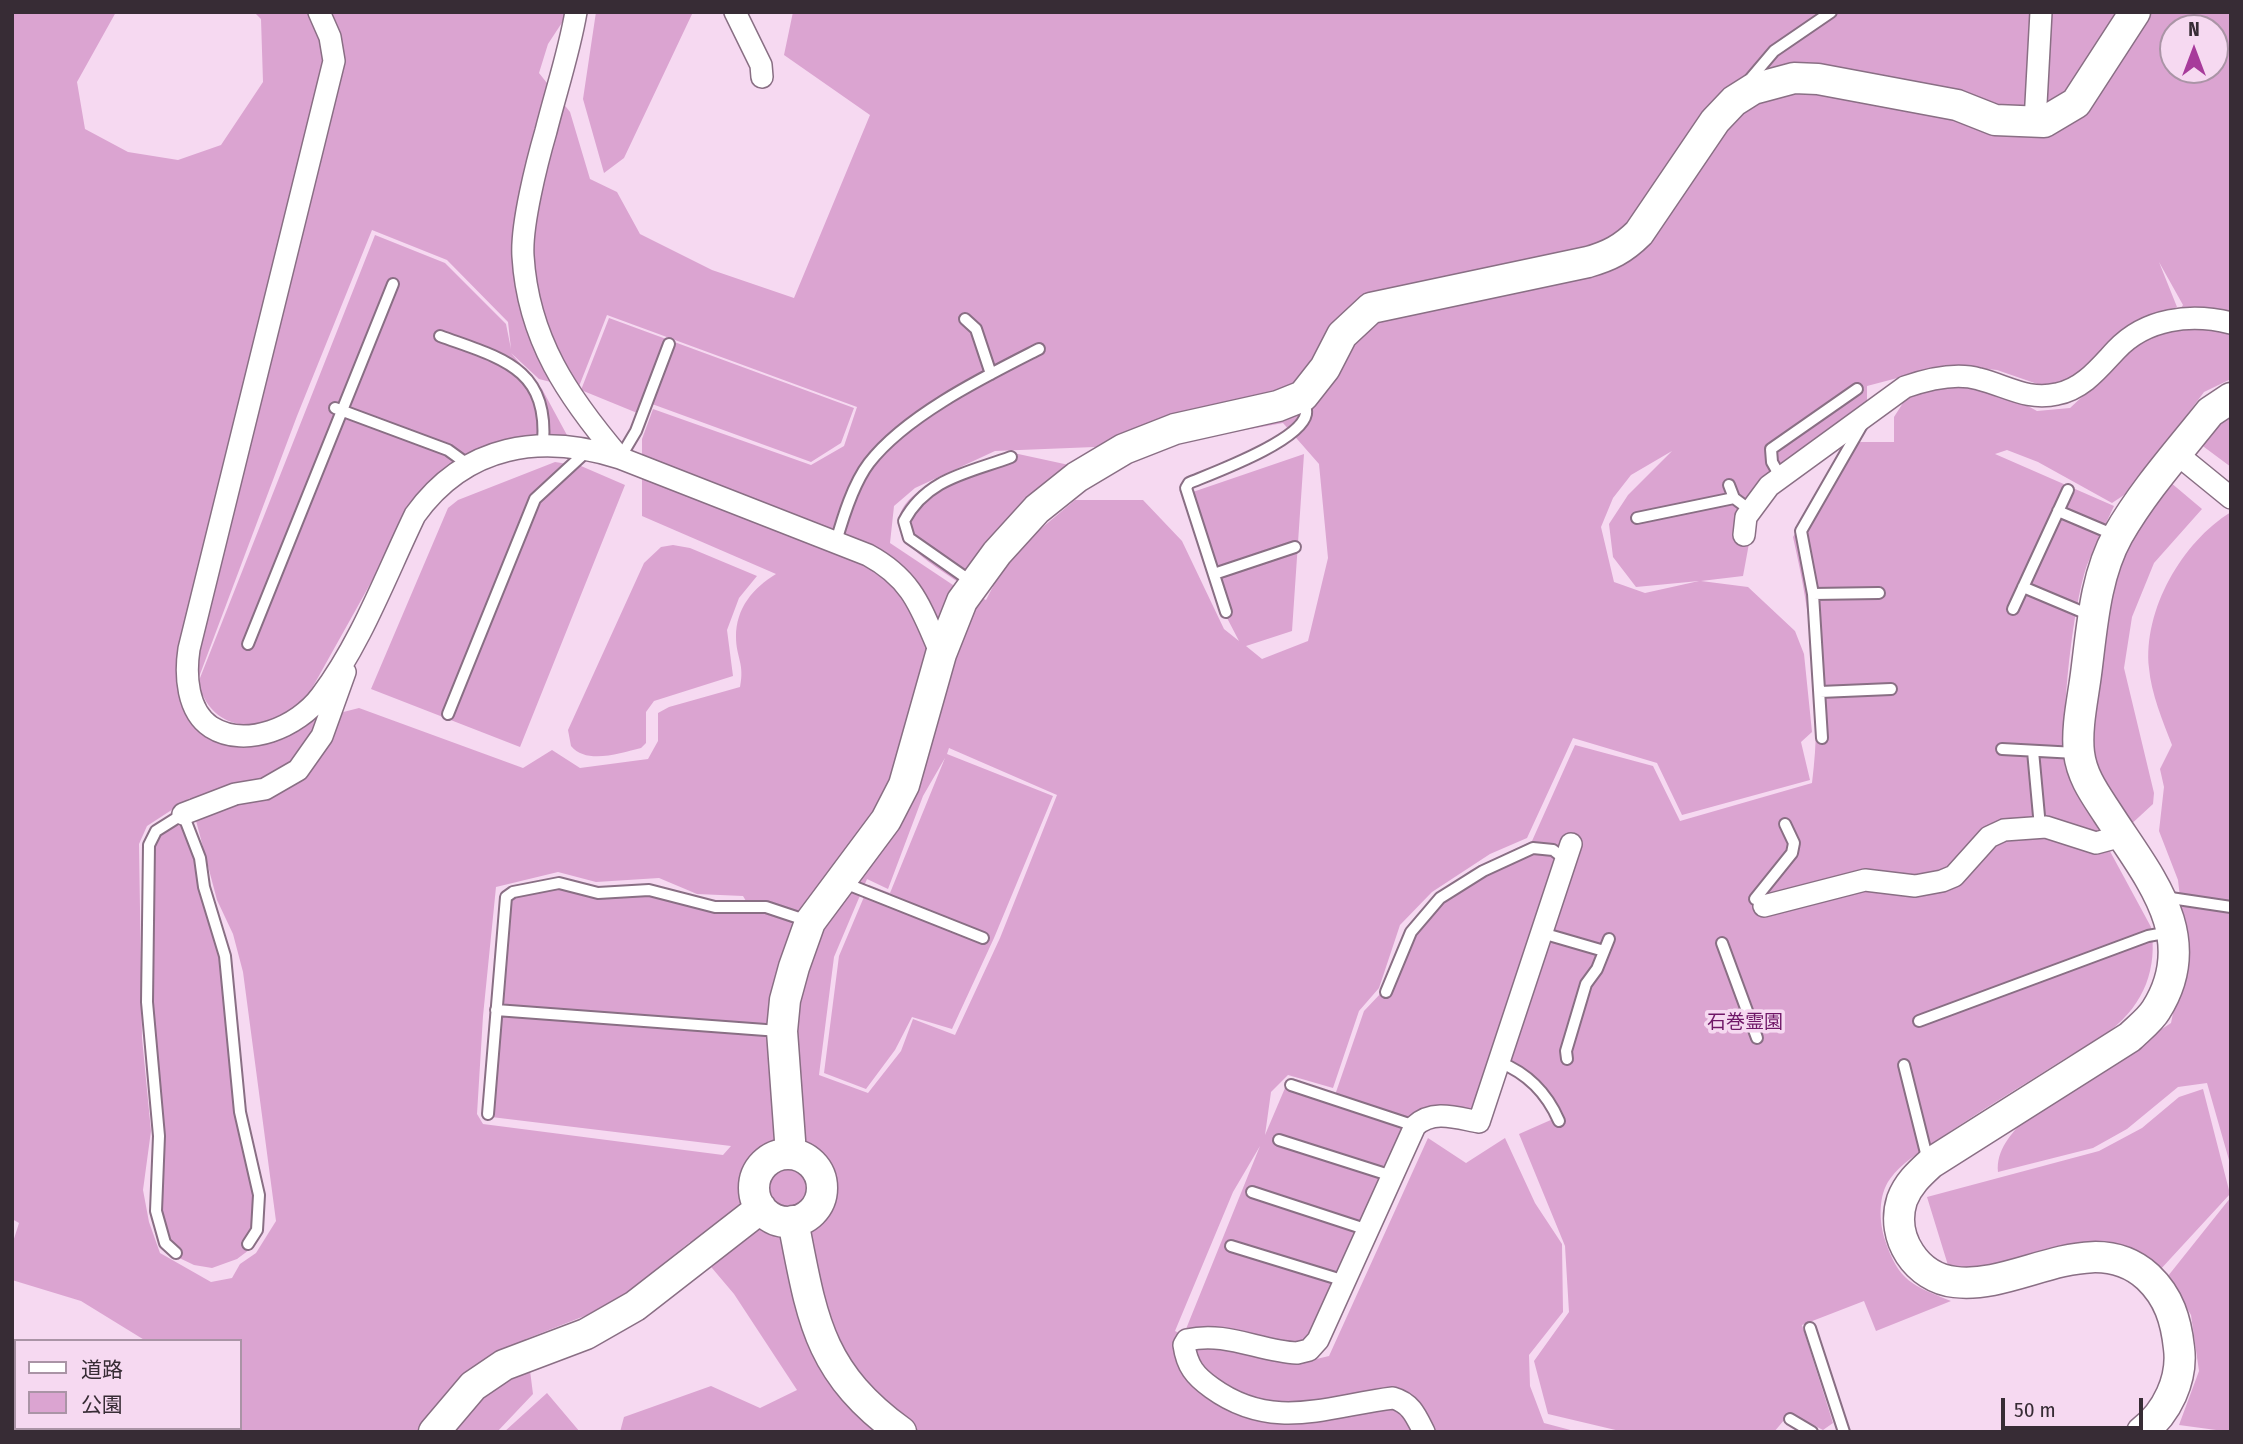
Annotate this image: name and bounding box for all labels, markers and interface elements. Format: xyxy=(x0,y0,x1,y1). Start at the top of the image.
north arrow xyxy=(2159,14,2229,84)
text: N xyxy=(2188,18,2200,41)
park label: 石巻霊園 xyxy=(1707,1012,1783,1034)
legend xyxy=(14,1339,242,1430)
text: 道路 xyxy=(81,1357,123,1383)
scale bar xyxy=(2005,1384,2147,1428)
text: 公園 xyxy=(81,1392,123,1418)
text: 50 m xyxy=(2014,1397,2056,1423)

